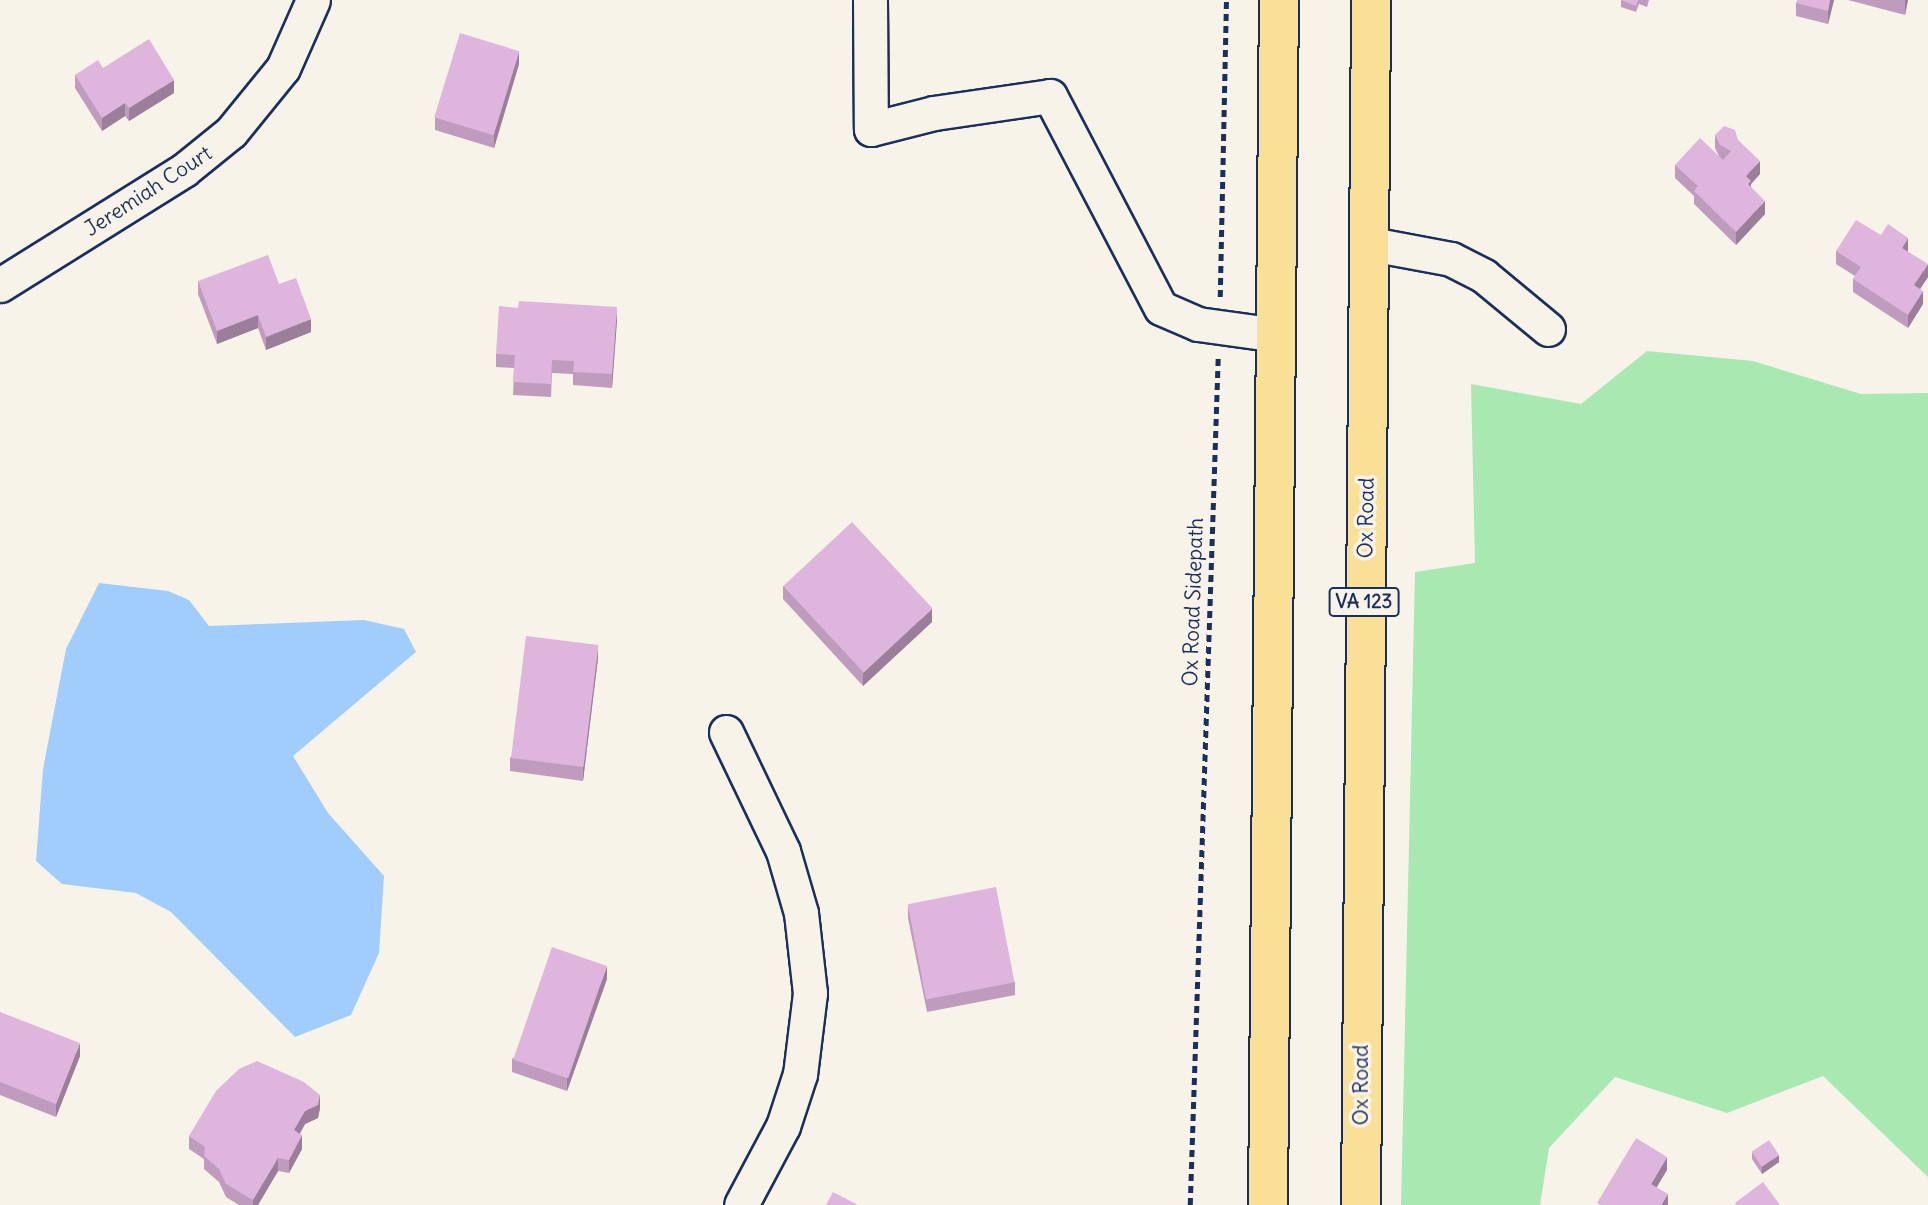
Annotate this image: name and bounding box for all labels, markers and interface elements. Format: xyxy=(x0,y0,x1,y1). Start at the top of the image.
street label: Jeremiah Court xyxy=(80,140,216,242)
street label: Ox Road xyxy=(1353,477,1379,559)
street label: Ox Road Sidepath xyxy=(1177,517,1209,687)
road number: VA 123 xyxy=(1327,586,1401,618)
street label: Ox Road xyxy=(1348,1045,1374,1125)

